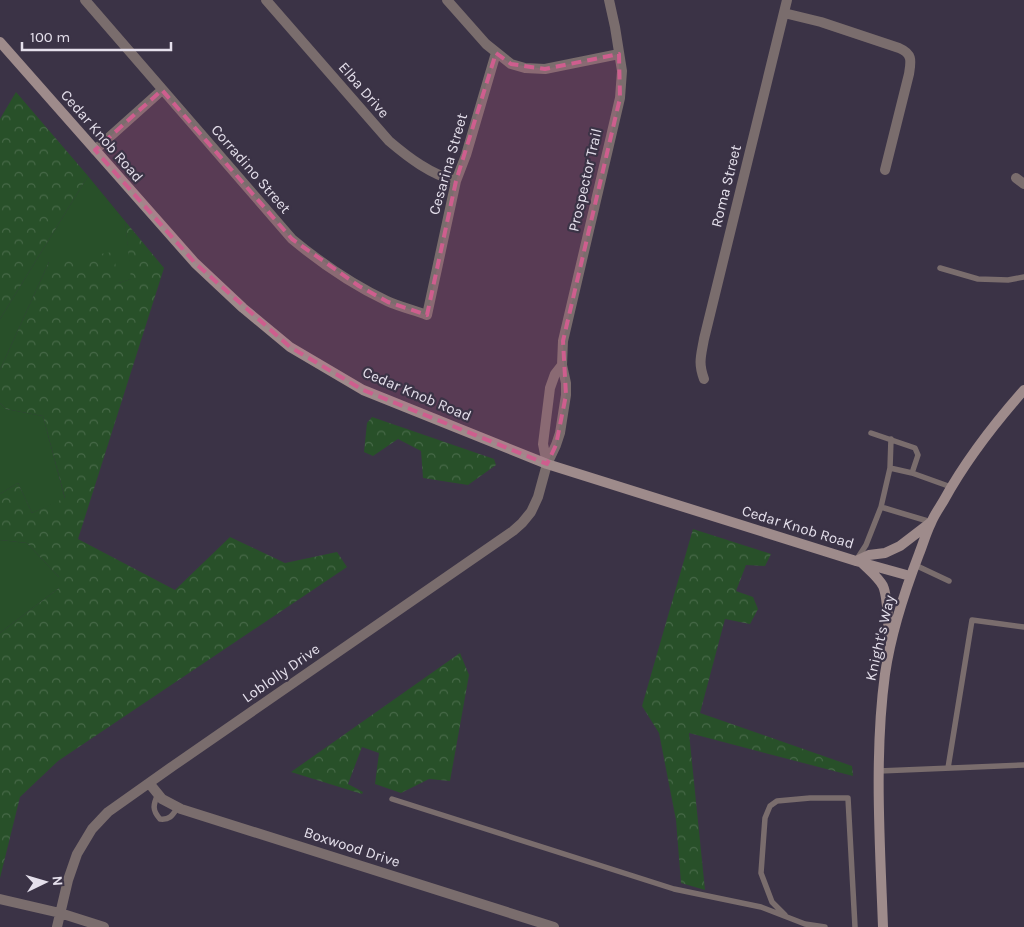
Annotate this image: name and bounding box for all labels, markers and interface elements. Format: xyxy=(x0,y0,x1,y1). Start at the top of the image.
scale bar xyxy=(22,20,171,52)
text: 100 m xyxy=(30,28,70,46)
street label: Elba Drive xyxy=(335,58,393,122)
street label: Cedar Knob Road xyxy=(57,86,147,186)
street label: Cesarina Street xyxy=(425,111,471,217)
street label: Corradino Street xyxy=(208,121,295,217)
street label: Prospector Trail xyxy=(564,127,606,233)
street label: Roma Street xyxy=(707,143,745,229)
street label: Cedar Knob Road xyxy=(360,363,474,425)
street label: Cedar Knob Road xyxy=(740,501,856,553)
street label: Knight's Way xyxy=(861,593,899,683)
street label: Loblolly Drive xyxy=(239,640,323,706)
street label: Boxwood Drive xyxy=(302,823,402,871)
north arrow xyxy=(20,857,70,907)
text: N xyxy=(49,875,66,887)

